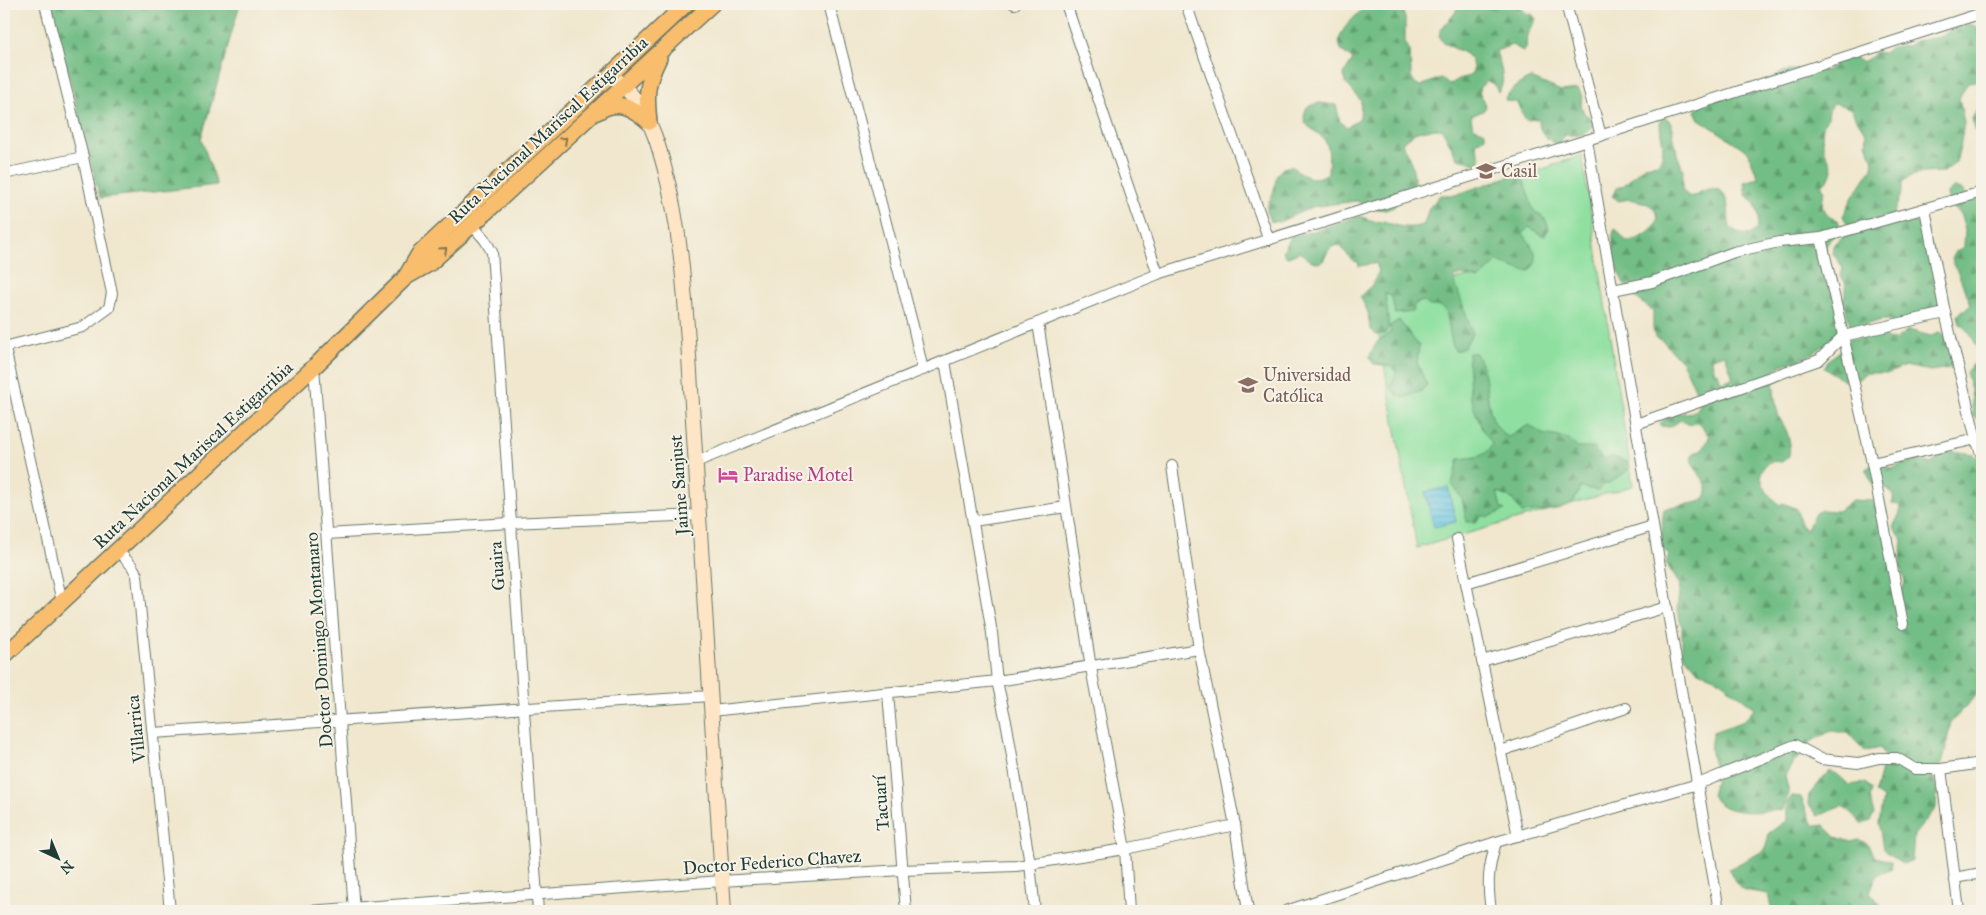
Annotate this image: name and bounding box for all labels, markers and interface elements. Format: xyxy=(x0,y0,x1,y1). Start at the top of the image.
street label: Ruta Nacional Mariscal Estigarribia xyxy=(444,31,653,229)
one-way arrow xyxy=(558,137,567,146)
school or university icon: Casil xyxy=(1475,160,1497,182)
place label: Casil xyxy=(1501,160,1537,182)
one-way arrow xyxy=(439,247,448,256)
street label: Ruta Nacional Mariscal Estigarribia xyxy=(89,356,298,554)
place label: Universidad Católica xyxy=(1263,364,1351,407)
school or university icon: Universidad Católica xyxy=(1237,374,1259,396)
street label: Jaime Sanjust xyxy=(664,433,695,538)
hotel icon: Paradise Motel xyxy=(717,464,739,486)
place label: Paradise Motel xyxy=(743,464,853,486)
street label: Doctor Domingo Montanaro xyxy=(300,531,339,749)
street label: Guaira xyxy=(484,540,510,592)
street label: Villarrica xyxy=(121,693,151,765)
street label: Tacuarí xyxy=(868,774,894,831)
north arrow xyxy=(32,832,82,882)
street label: Doctor Federico Chavez xyxy=(682,845,862,879)
text: N xyxy=(56,857,77,877)

